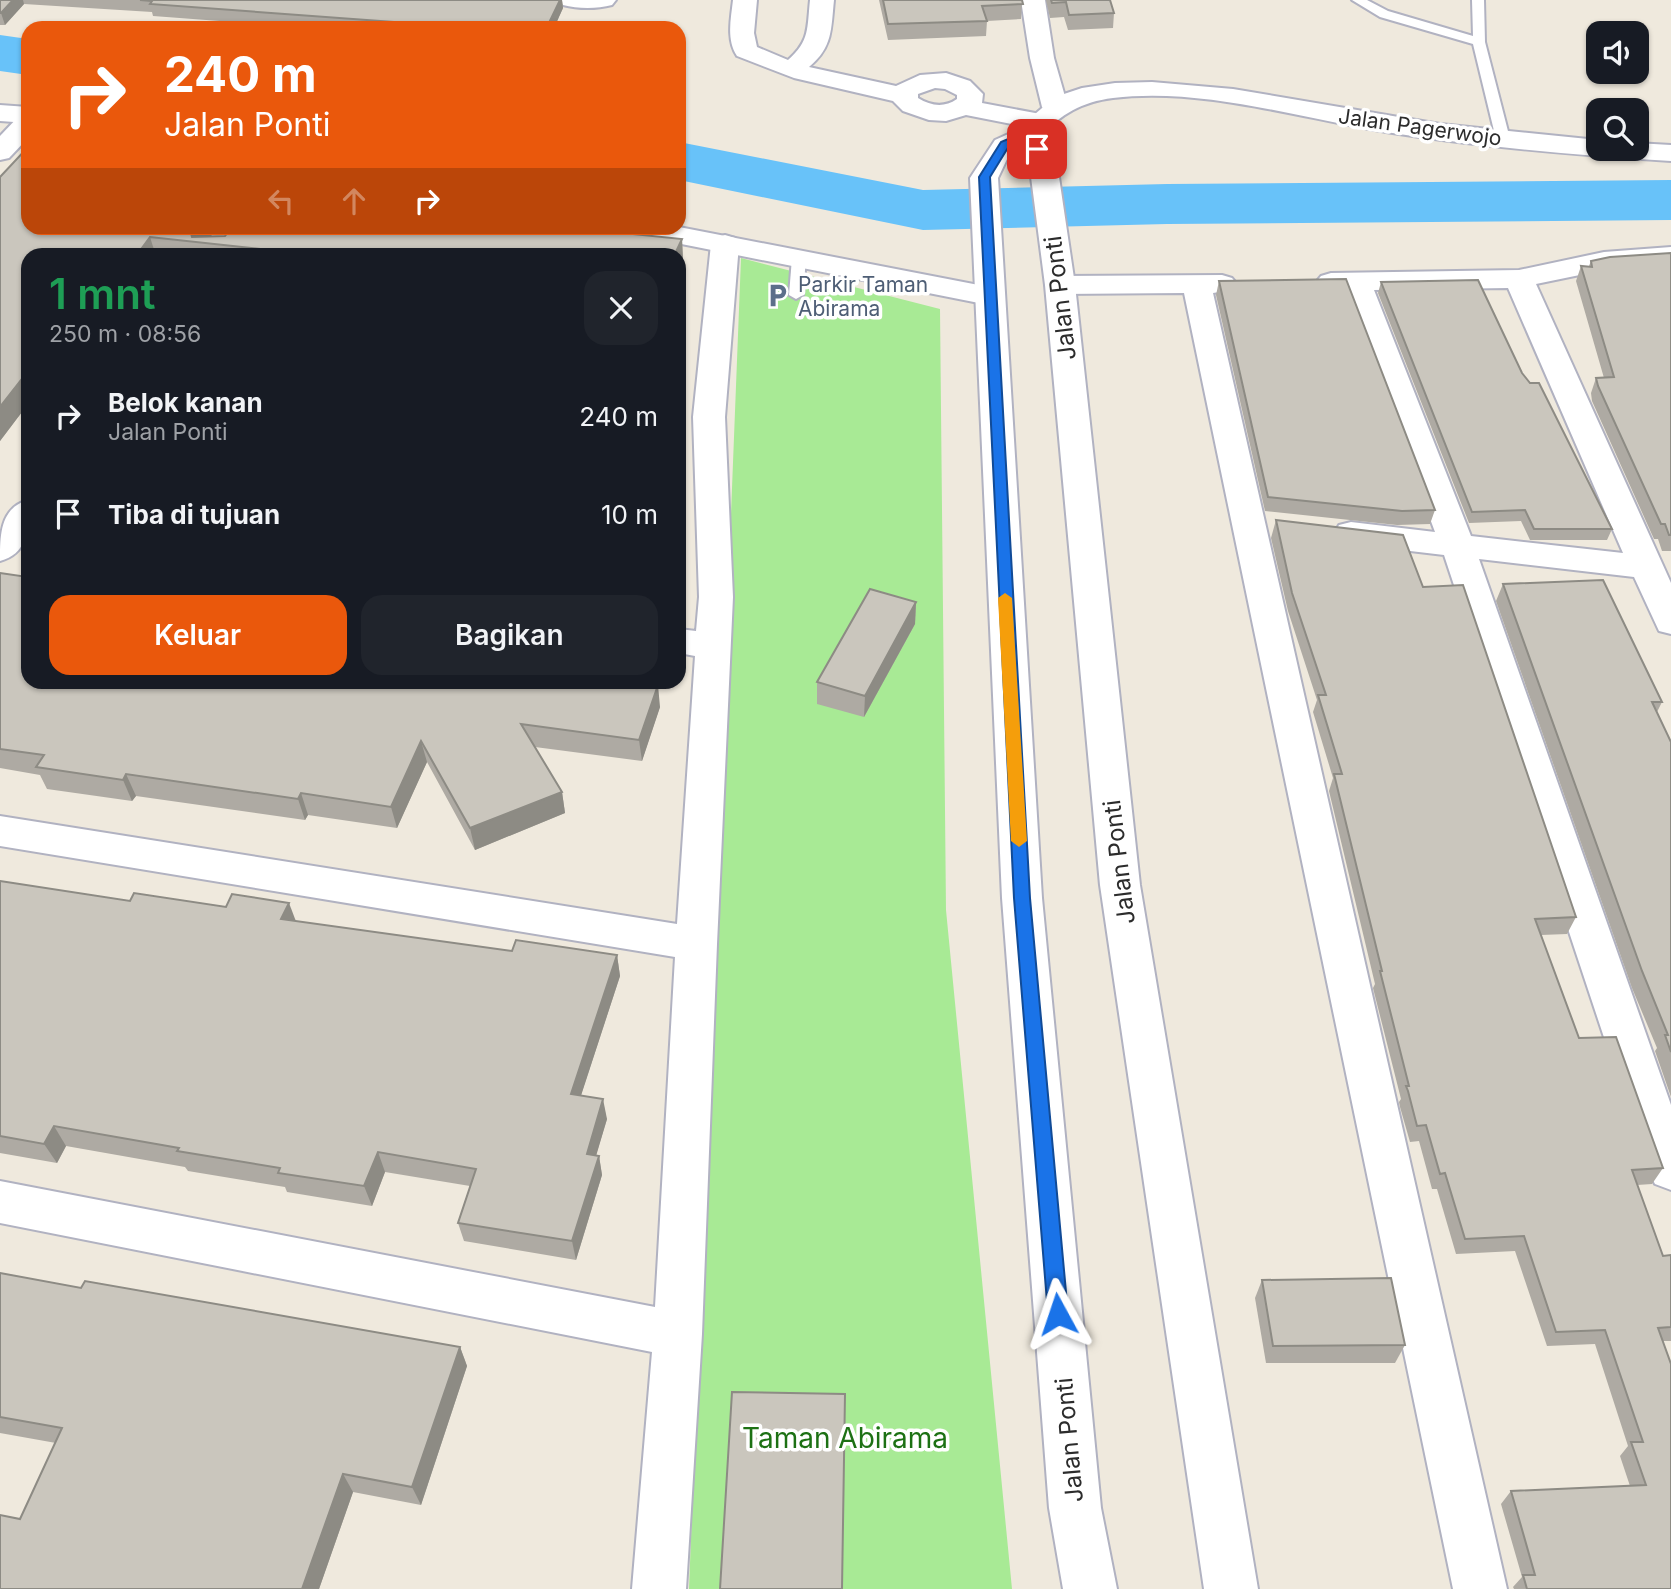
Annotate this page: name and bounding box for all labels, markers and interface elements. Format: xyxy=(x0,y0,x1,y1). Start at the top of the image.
map controls xyxy=(1586,21,1649,161)
button: sound xyxy=(1586,21,1649,84)
text: 240 m xyxy=(164,45,317,104)
icon: right xyxy=(49,49,140,140)
button: search xyxy=(1586,98,1649,161)
street label: Jalan Pagerwojo xyxy=(1337,103,1503,151)
text: Jalan Ponti xyxy=(164,105,330,144)
pin xyxy=(1007,119,1067,179)
icon: arrive xyxy=(1018,130,1056,168)
icon: left xyxy=(262,182,300,220)
icon: ahead xyxy=(335,182,373,220)
icon: right xyxy=(408,182,446,220)
street label: Jalan Ponti xyxy=(1038,234,1082,362)
text: 1 mnt xyxy=(49,268,156,319)
button: close xyxy=(584,271,658,345)
place label: Parkir Taman Abirama xyxy=(798,272,928,321)
parking icon: Parkir Taman Abirama xyxy=(764,282,792,310)
text: 250 m · 08:56 xyxy=(49,320,201,348)
text: Belok kanan xyxy=(108,387,263,418)
icon: right xyxy=(49,397,87,435)
text: 240 m xyxy=(579,401,658,432)
text: Jalan Ponti xyxy=(108,418,228,446)
icon: arrive xyxy=(49,495,87,533)
text: Tiba di tujuan xyxy=(108,499,280,530)
text: 10 m xyxy=(601,499,658,530)
button: Keluar xyxy=(49,595,347,675)
button: Bagikan xyxy=(361,595,658,675)
street label: Jalan Ponti xyxy=(1097,798,1141,926)
position arrow xyxy=(1021,1277,1095,1351)
street label: Jalan Ponti xyxy=(1049,1377,1089,1503)
park label: Taman Abirama xyxy=(742,1421,948,1455)

